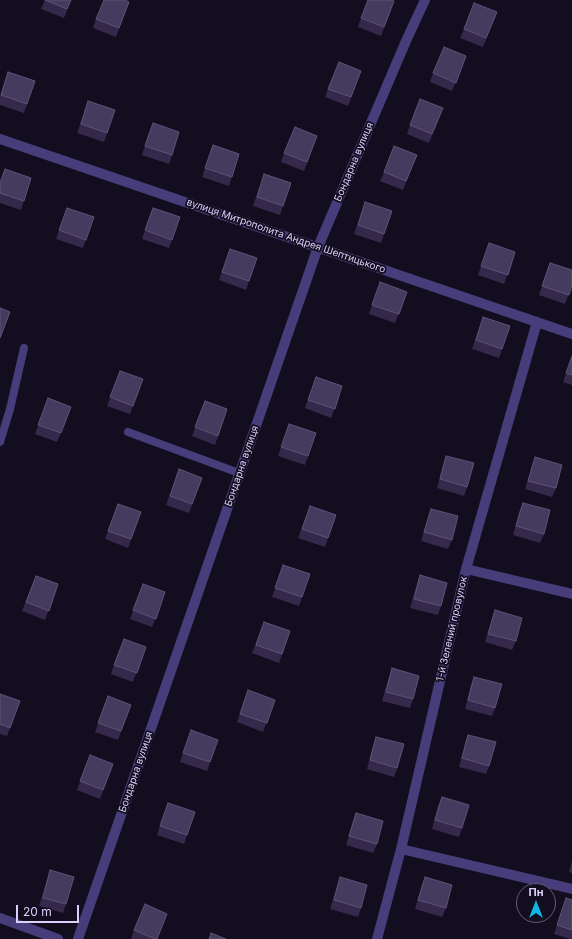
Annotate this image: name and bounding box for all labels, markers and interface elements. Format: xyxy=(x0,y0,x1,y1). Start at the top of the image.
street label: Бондарна вулиця xyxy=(332,121,376,203)
street label: вулиця Митрополита Андрея Шептицького xyxy=(185,196,387,276)
street label: Бондарна вулиця xyxy=(223,424,261,508)
street label: 1-й Зелений провулок xyxy=(434,575,470,683)
street label: Бондарна вулиця xyxy=(117,730,155,814)
north arrow xyxy=(516,883,556,923)
text: Пн xyxy=(528,885,544,899)
scale bar xyxy=(18,897,81,923)
text: 20 m xyxy=(23,904,52,919)

